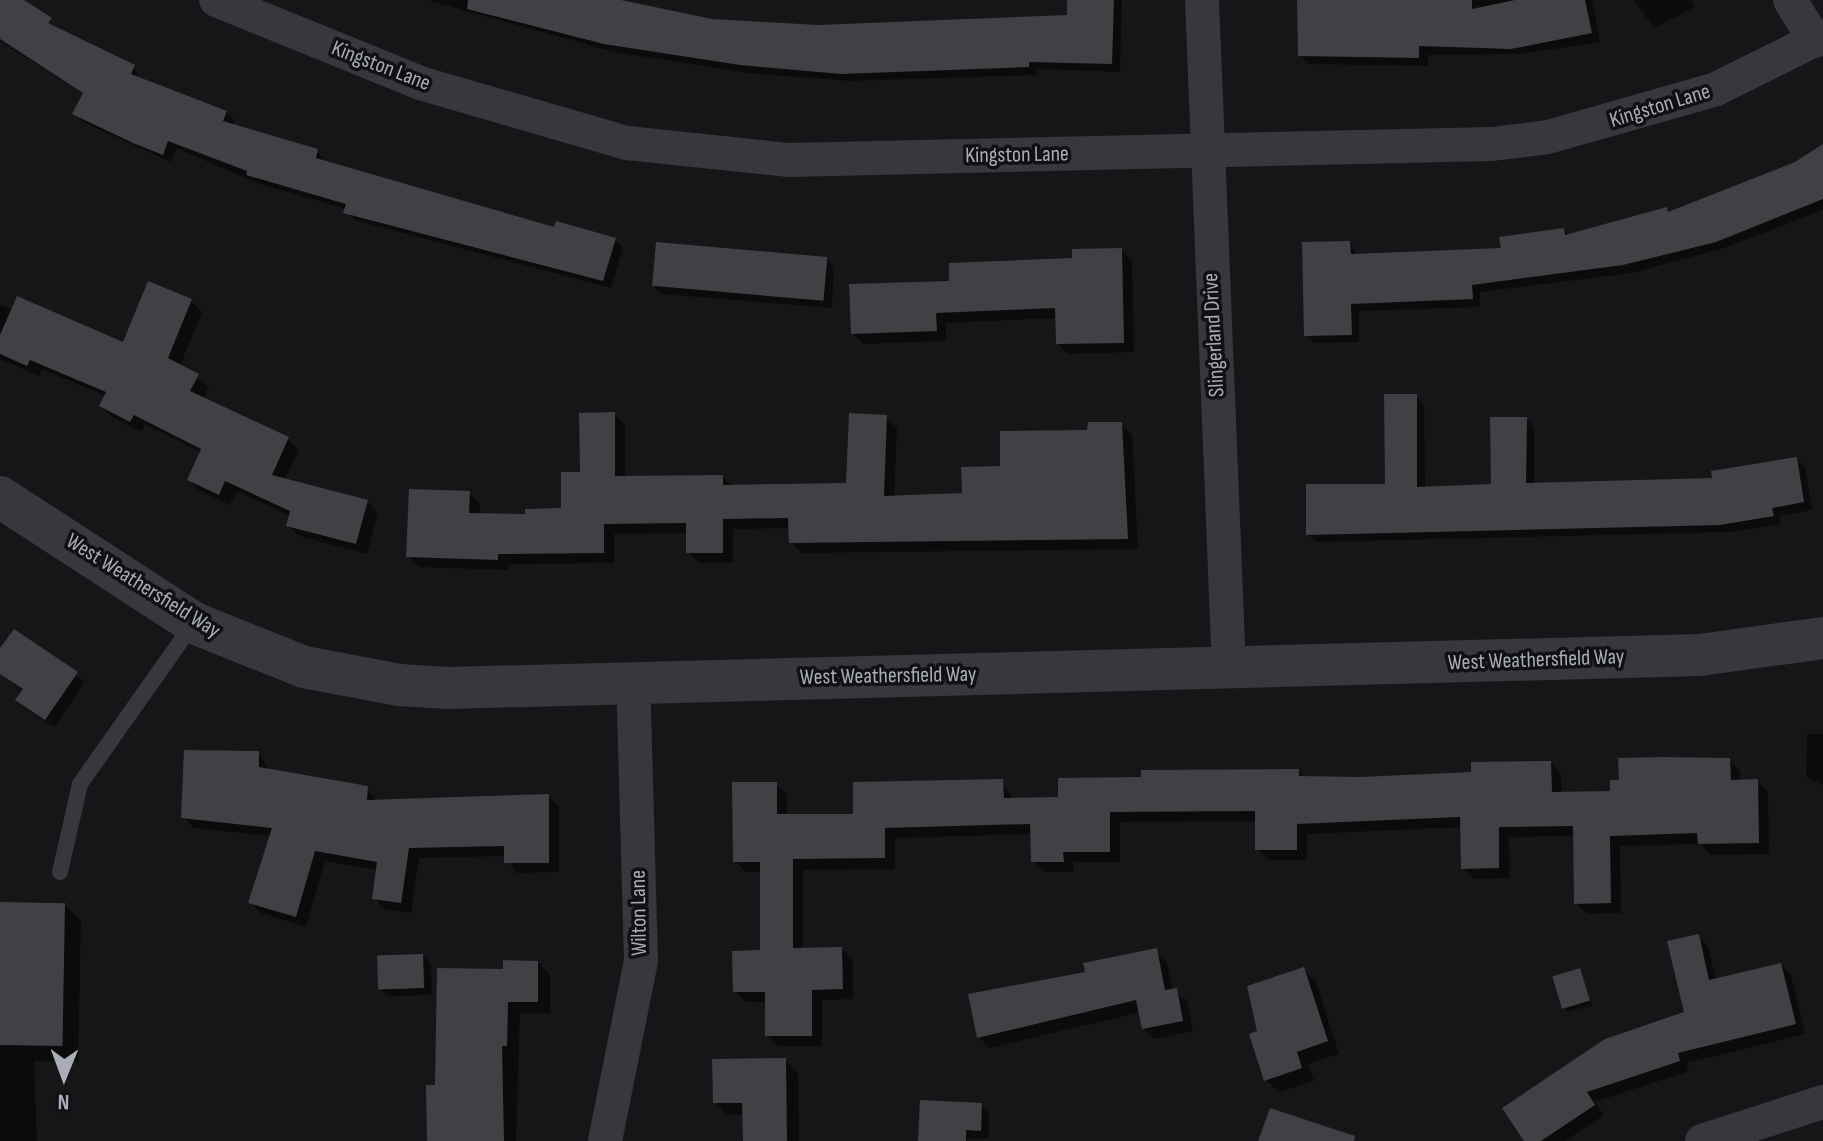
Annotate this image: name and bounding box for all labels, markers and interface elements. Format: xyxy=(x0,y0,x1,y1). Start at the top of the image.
street label: Kingston Lane xyxy=(328,35,434,97)
street label: Kingston Lane xyxy=(1607,78,1713,134)
street label: Kingston Lane xyxy=(965,141,1069,169)
street label: Slingerland Drive xyxy=(1198,272,1230,398)
street label: West Weathersfield Way xyxy=(61,528,225,644)
street label: West Weathersfield Way xyxy=(1447,644,1625,676)
street label: West Weathersfield Way xyxy=(799,661,977,691)
street label: Wilton Lane xyxy=(625,870,653,956)
north arrow xyxy=(24,1037,104,1117)
text: N xyxy=(57,1088,70,1115)

